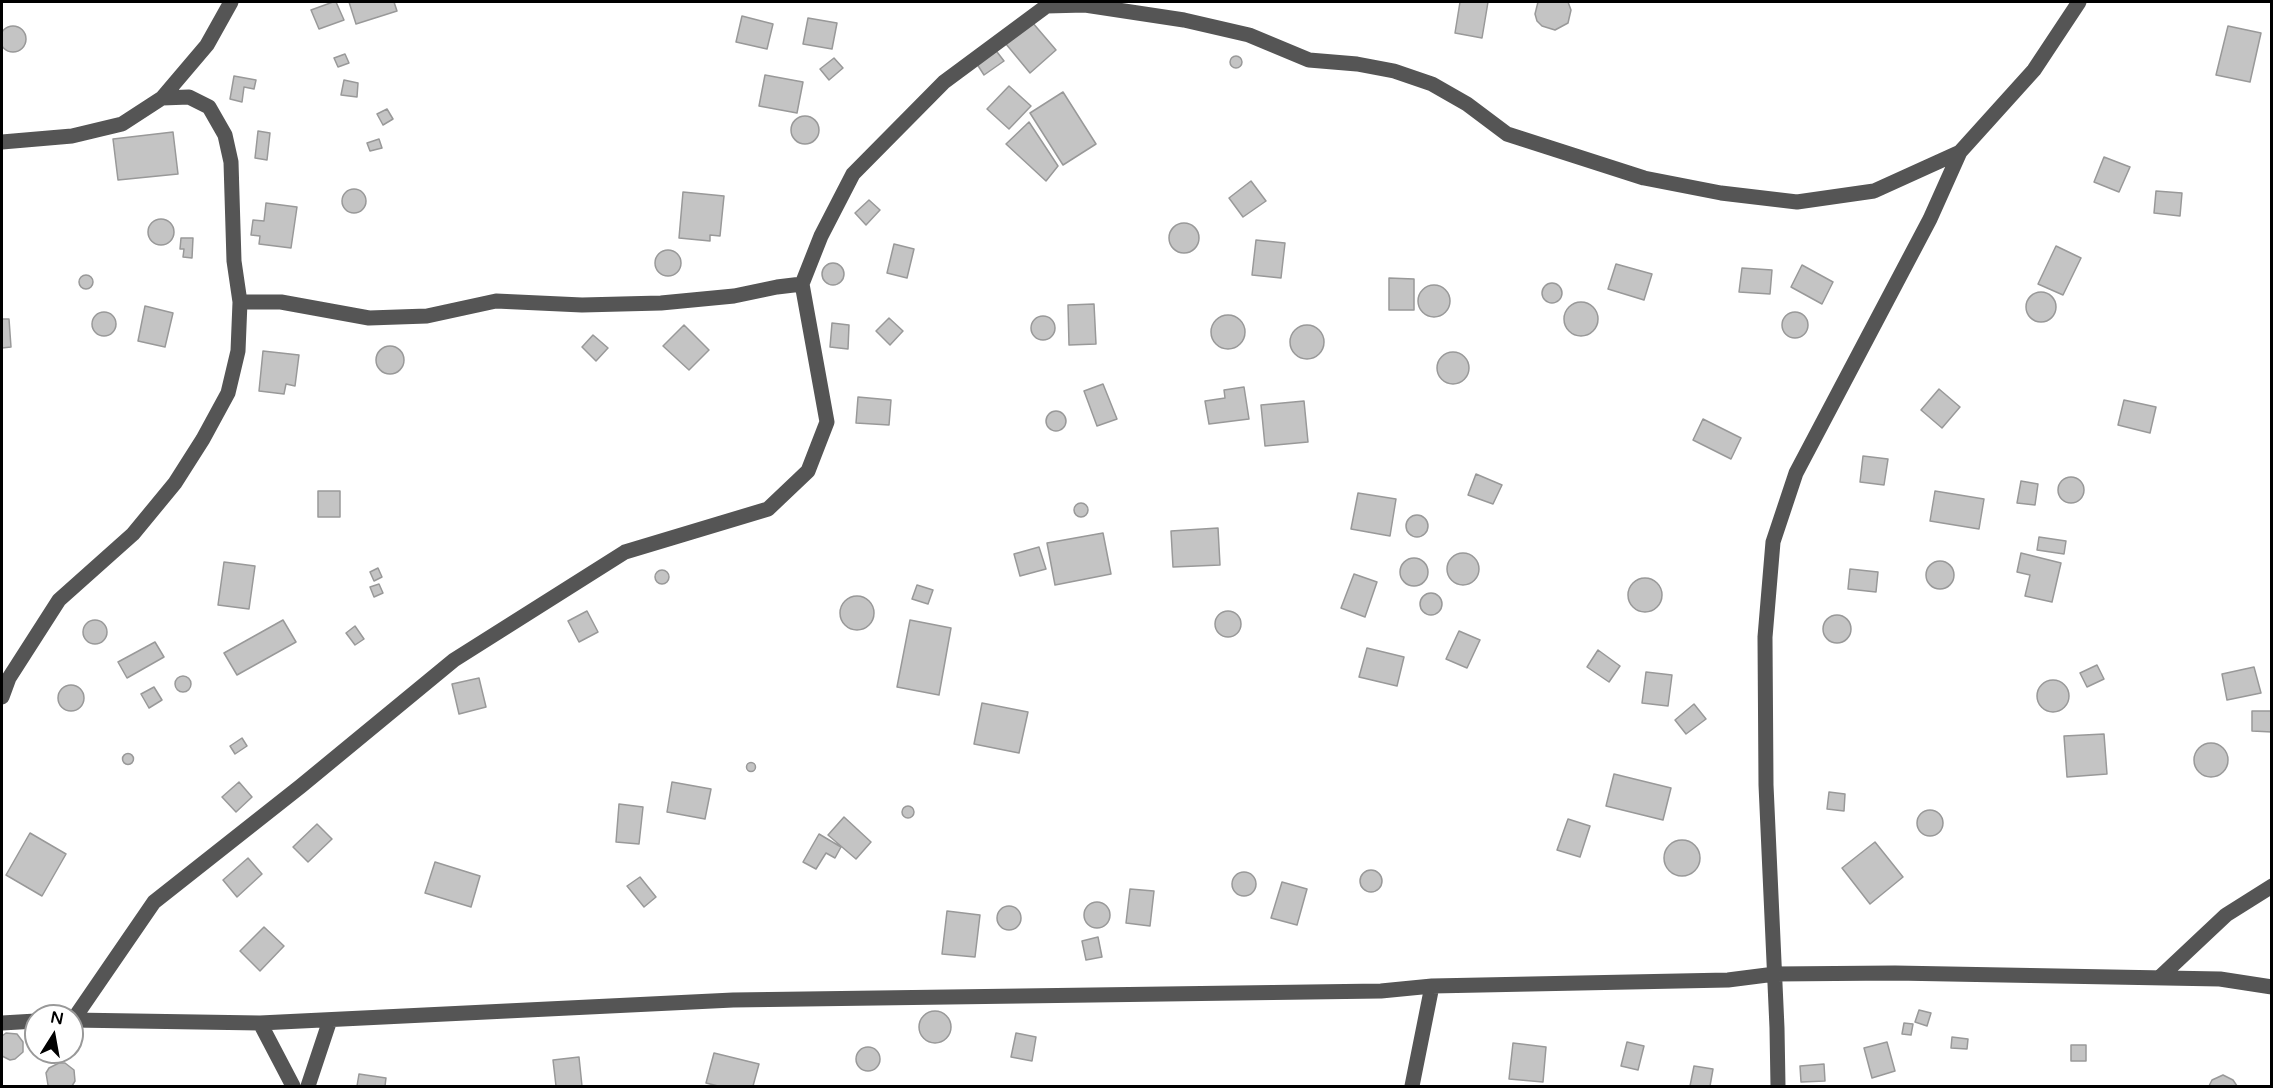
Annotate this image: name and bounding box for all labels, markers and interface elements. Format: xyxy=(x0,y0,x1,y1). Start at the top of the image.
north arrow xyxy=(24,1004,84,1064)
text: N xyxy=(49,1007,65,1029)

